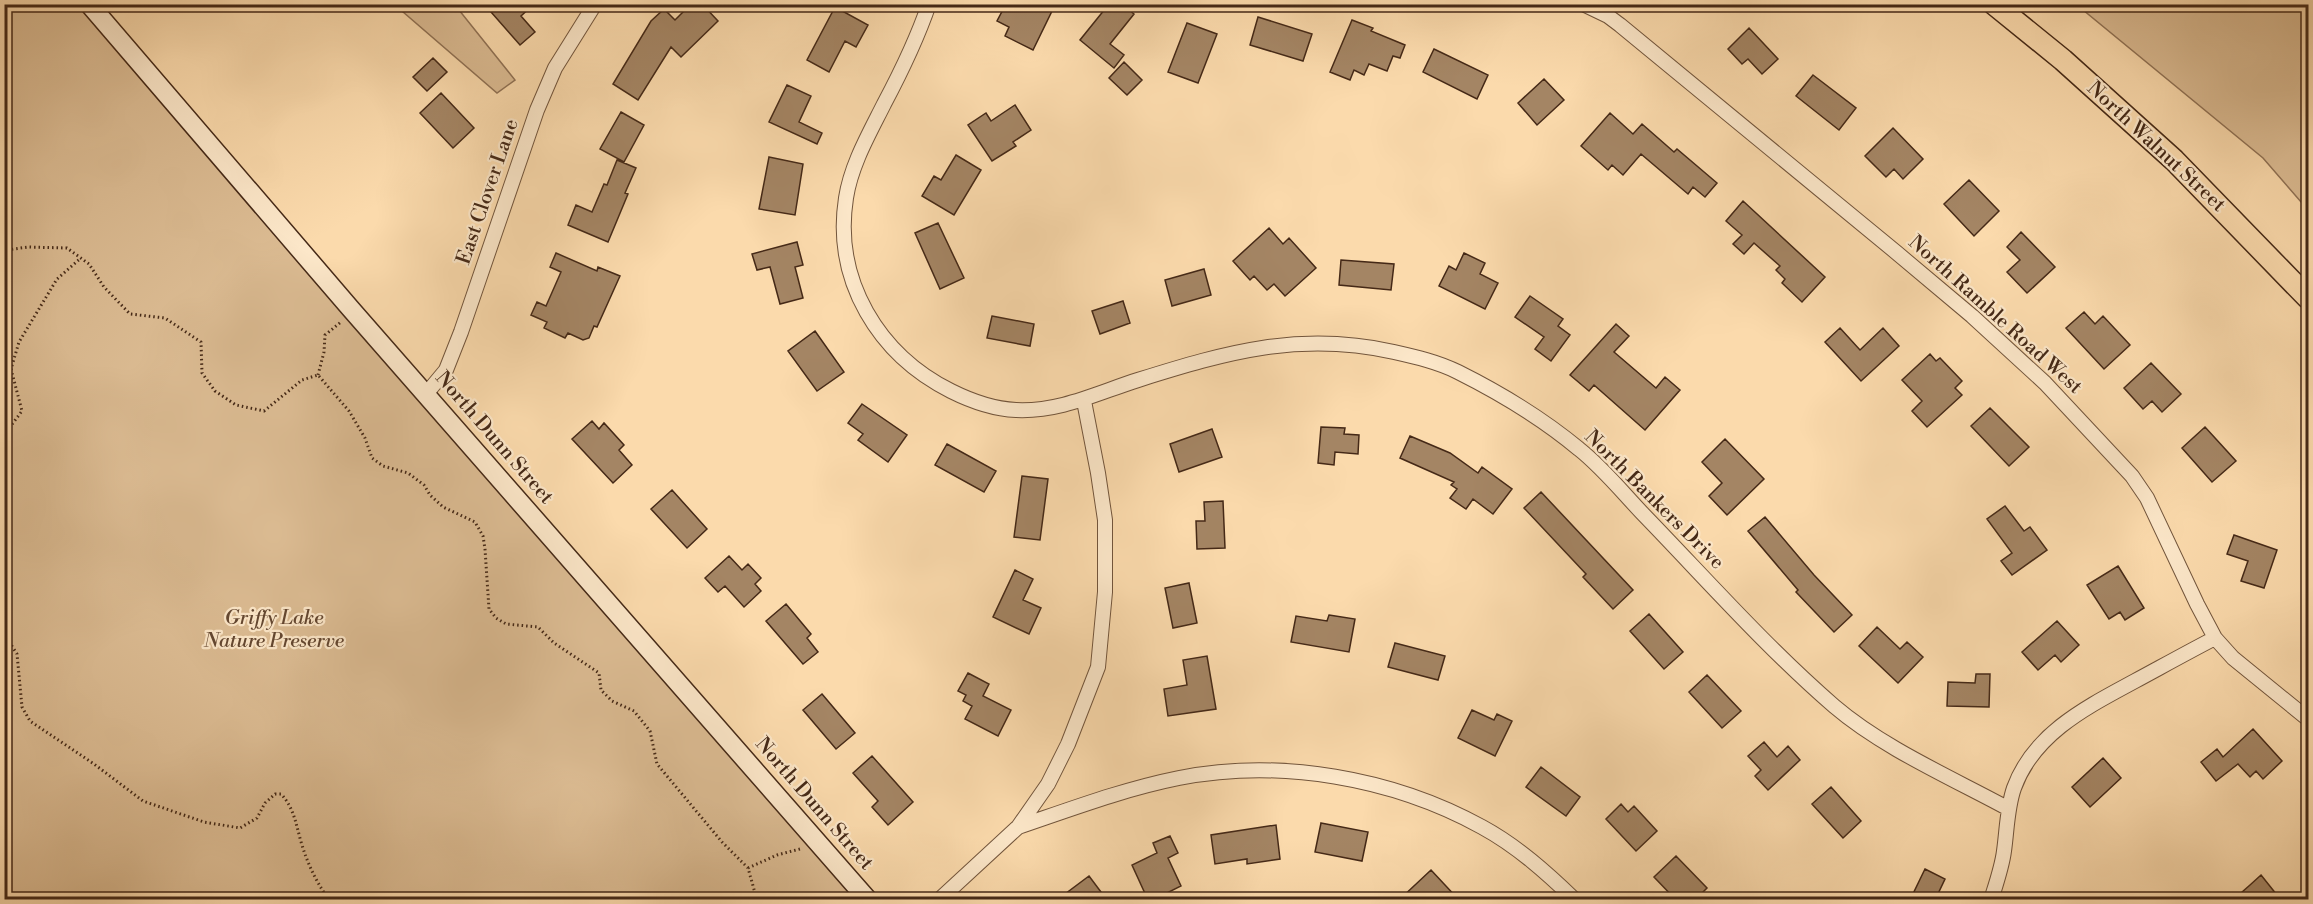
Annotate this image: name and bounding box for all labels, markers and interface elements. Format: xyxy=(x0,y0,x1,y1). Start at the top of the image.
street label: North Walnut Street xyxy=(2082,76,2230,218)
street label: East Clover Lane xyxy=(451,116,525,268)
street label: North Ramble Road West xyxy=(1903,230,2087,400)
street label: North Dunn Street xyxy=(430,367,558,509)
street label: North Bankers Drive xyxy=(1579,425,1729,575)
park label: Griffy Lake Nature Preserve xyxy=(203,606,345,654)
street label: North Dunn Street xyxy=(750,733,878,875)

